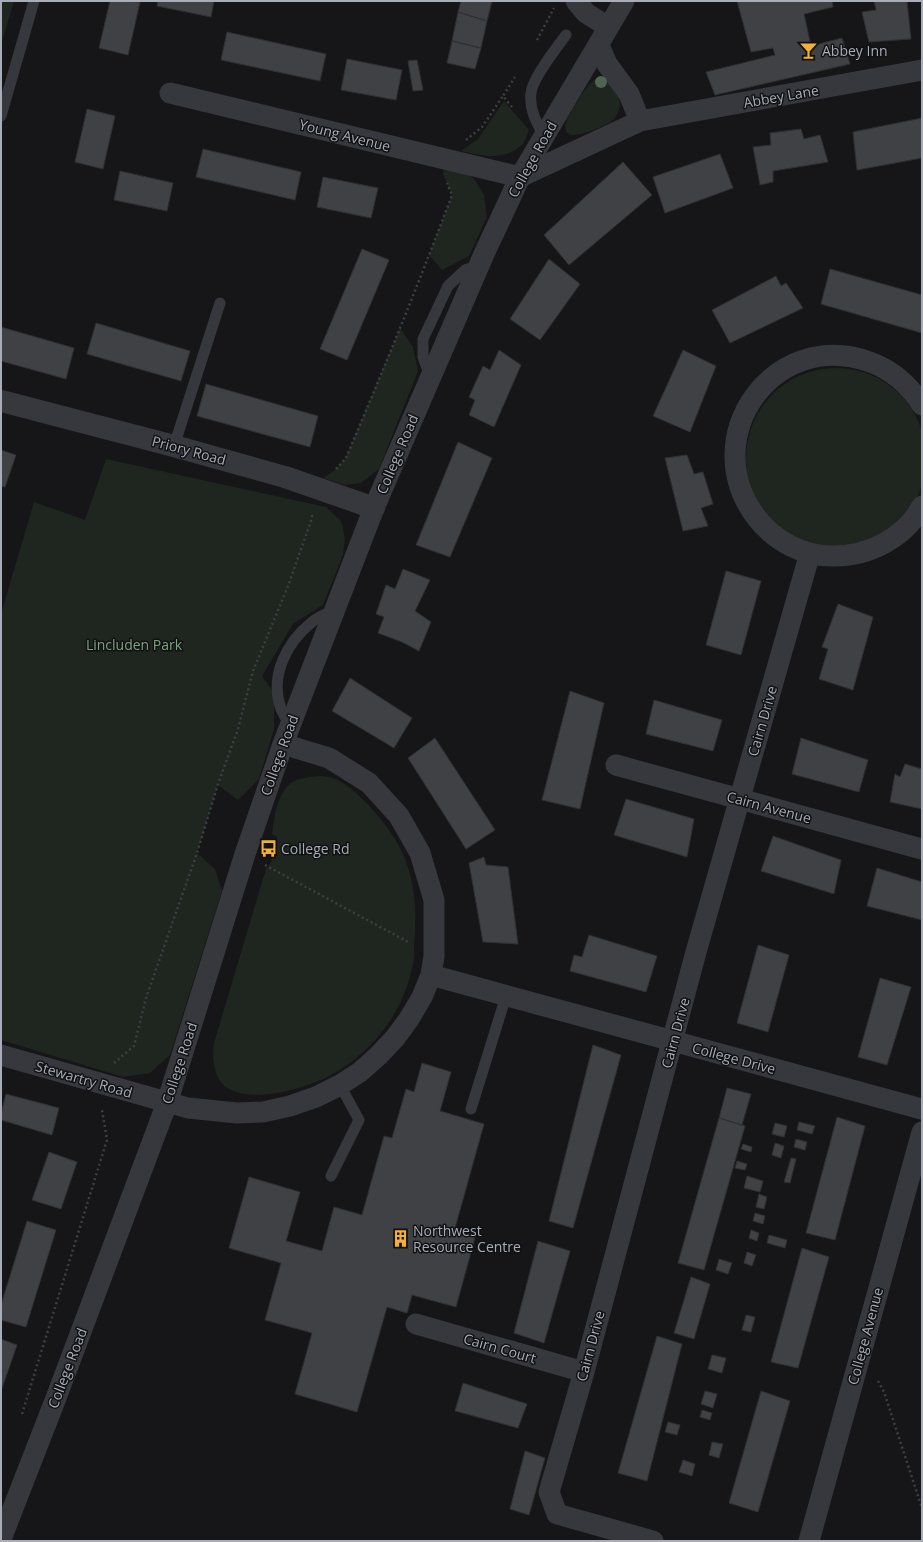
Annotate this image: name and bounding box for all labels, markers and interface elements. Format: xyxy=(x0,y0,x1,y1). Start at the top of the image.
bar icon: Abbey Inn xyxy=(799,40,819,60)
place label: Abbey Inn xyxy=(822,41,888,60)
street label: Abbey Lane xyxy=(742,80,820,112)
street label: Young Avenue xyxy=(297,114,393,156)
street label: College Road xyxy=(503,117,561,201)
street label: College Road xyxy=(372,411,422,497)
street label: Priory Road xyxy=(150,431,228,469)
park label: Lincluden Park xyxy=(86,635,183,654)
street label: Cairn Drive xyxy=(743,683,781,758)
street label: College Road xyxy=(256,712,302,798)
street label: Cairn Avenue xyxy=(725,787,814,827)
bus stop icon: College Rd xyxy=(258,838,278,858)
place label: College Rd xyxy=(281,839,349,858)
street label: Cairn Drive xyxy=(656,995,694,1070)
street label: College Road xyxy=(157,1020,201,1106)
street label: College Drive xyxy=(690,1038,778,1078)
street label: Stewartry Road xyxy=(33,1056,135,1102)
place label: Northwest Resource Centre xyxy=(413,1221,521,1256)
building icon: Northwest Resource Centre xyxy=(390,1228,410,1248)
street label: College Avenue xyxy=(843,1285,887,1387)
street label: Cairn Drive xyxy=(571,1308,609,1383)
street label: College Road xyxy=(43,1325,91,1411)
street label: Cairn Court xyxy=(462,1329,538,1367)

